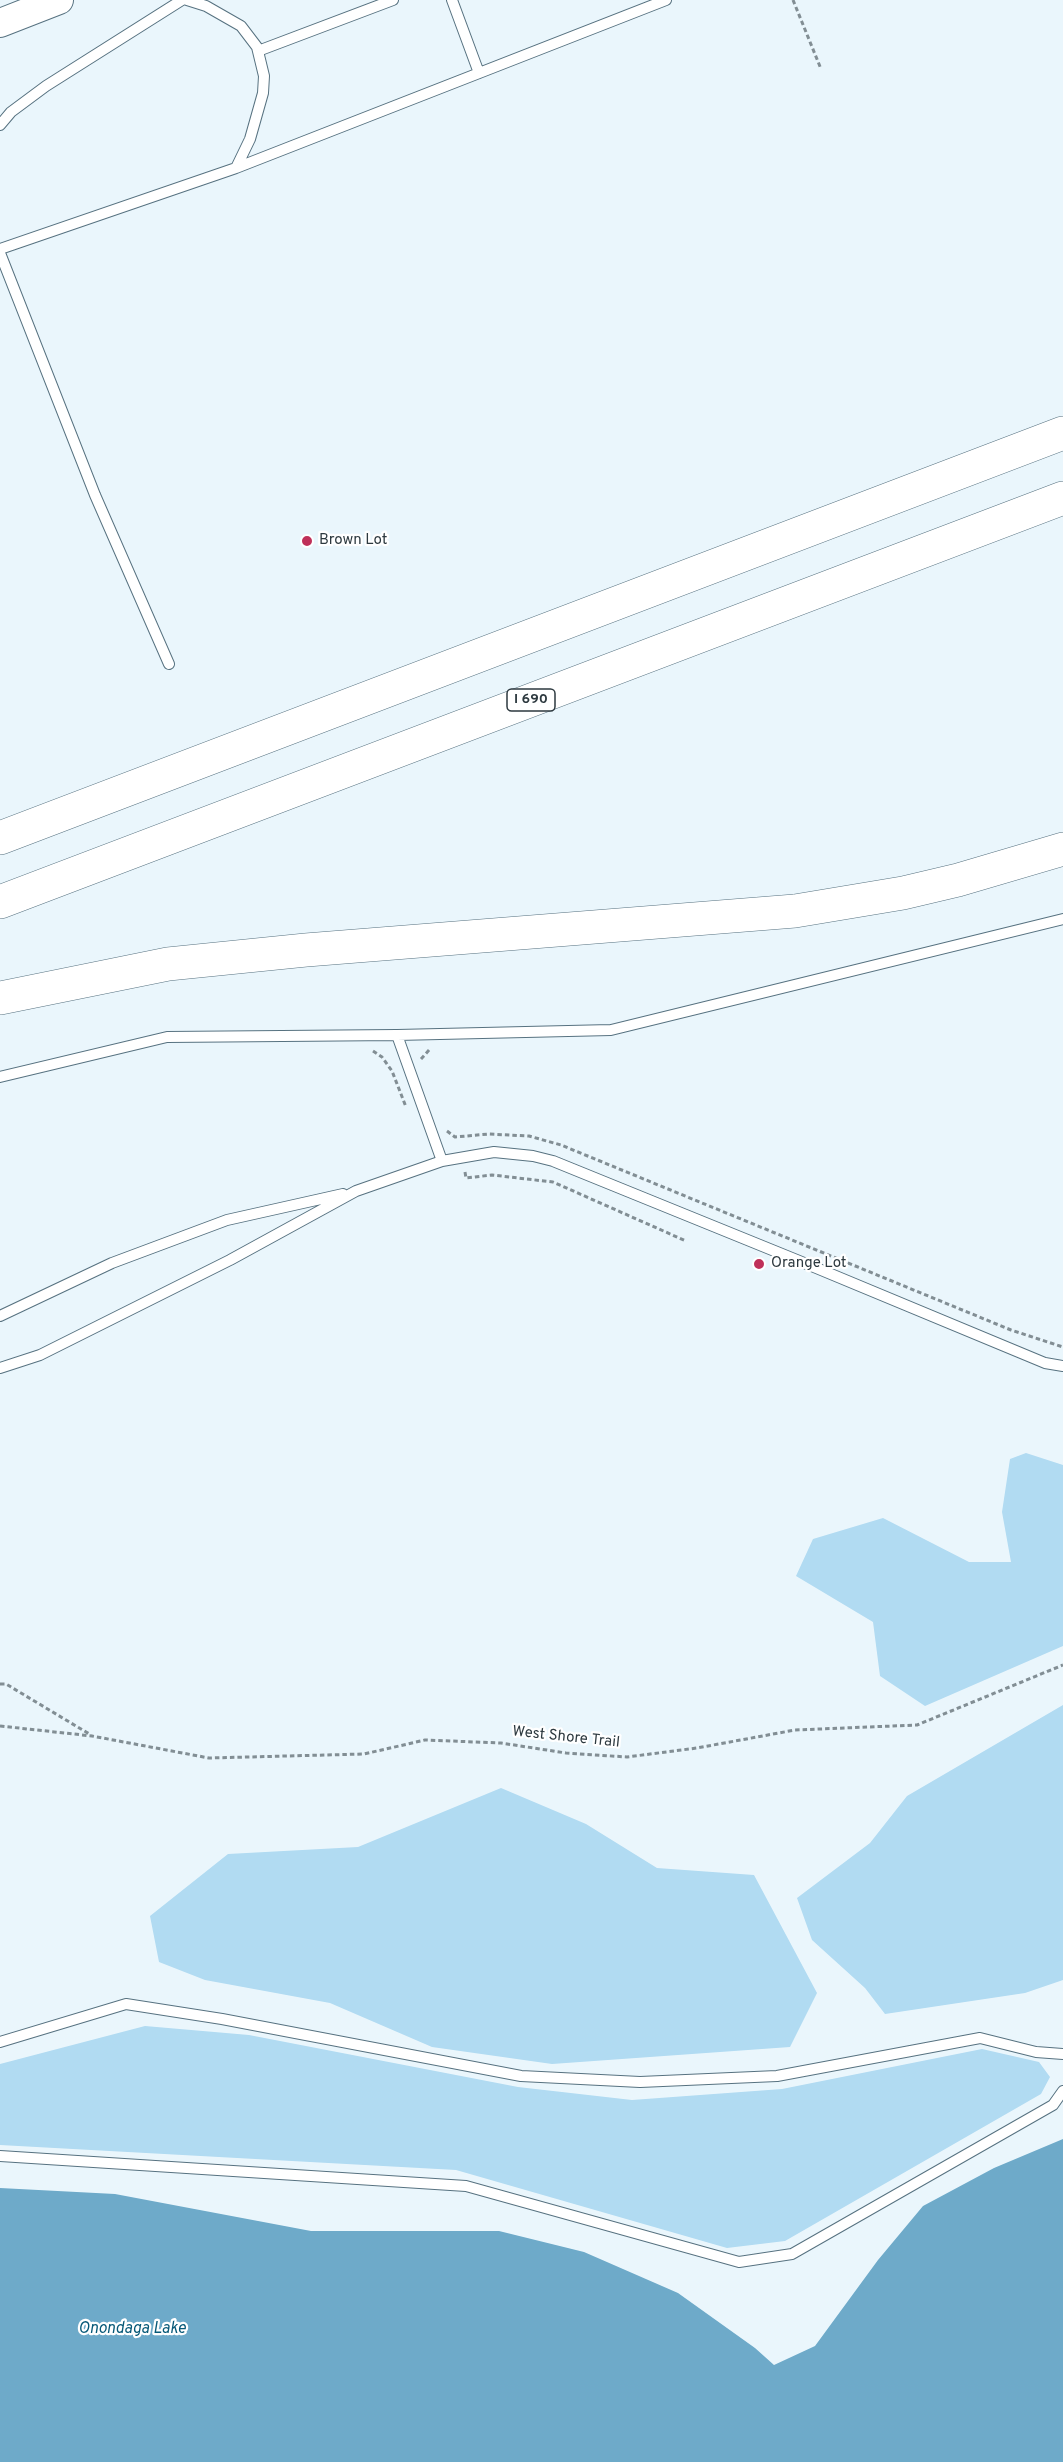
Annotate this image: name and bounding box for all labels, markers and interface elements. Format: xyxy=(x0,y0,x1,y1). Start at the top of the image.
place label: Brown Lot xyxy=(319,532,388,550)
marker: Brown Lot xyxy=(300,534,314,548)
road number: I 690 xyxy=(507,689,555,711)
place label: Orange Lot xyxy=(771,1255,847,1273)
marker: Orange Lot xyxy=(752,1257,766,1271)
street label: West Shore Trail xyxy=(511,1723,621,1753)
water label: Onondaga Lake xyxy=(78,2320,186,2340)

